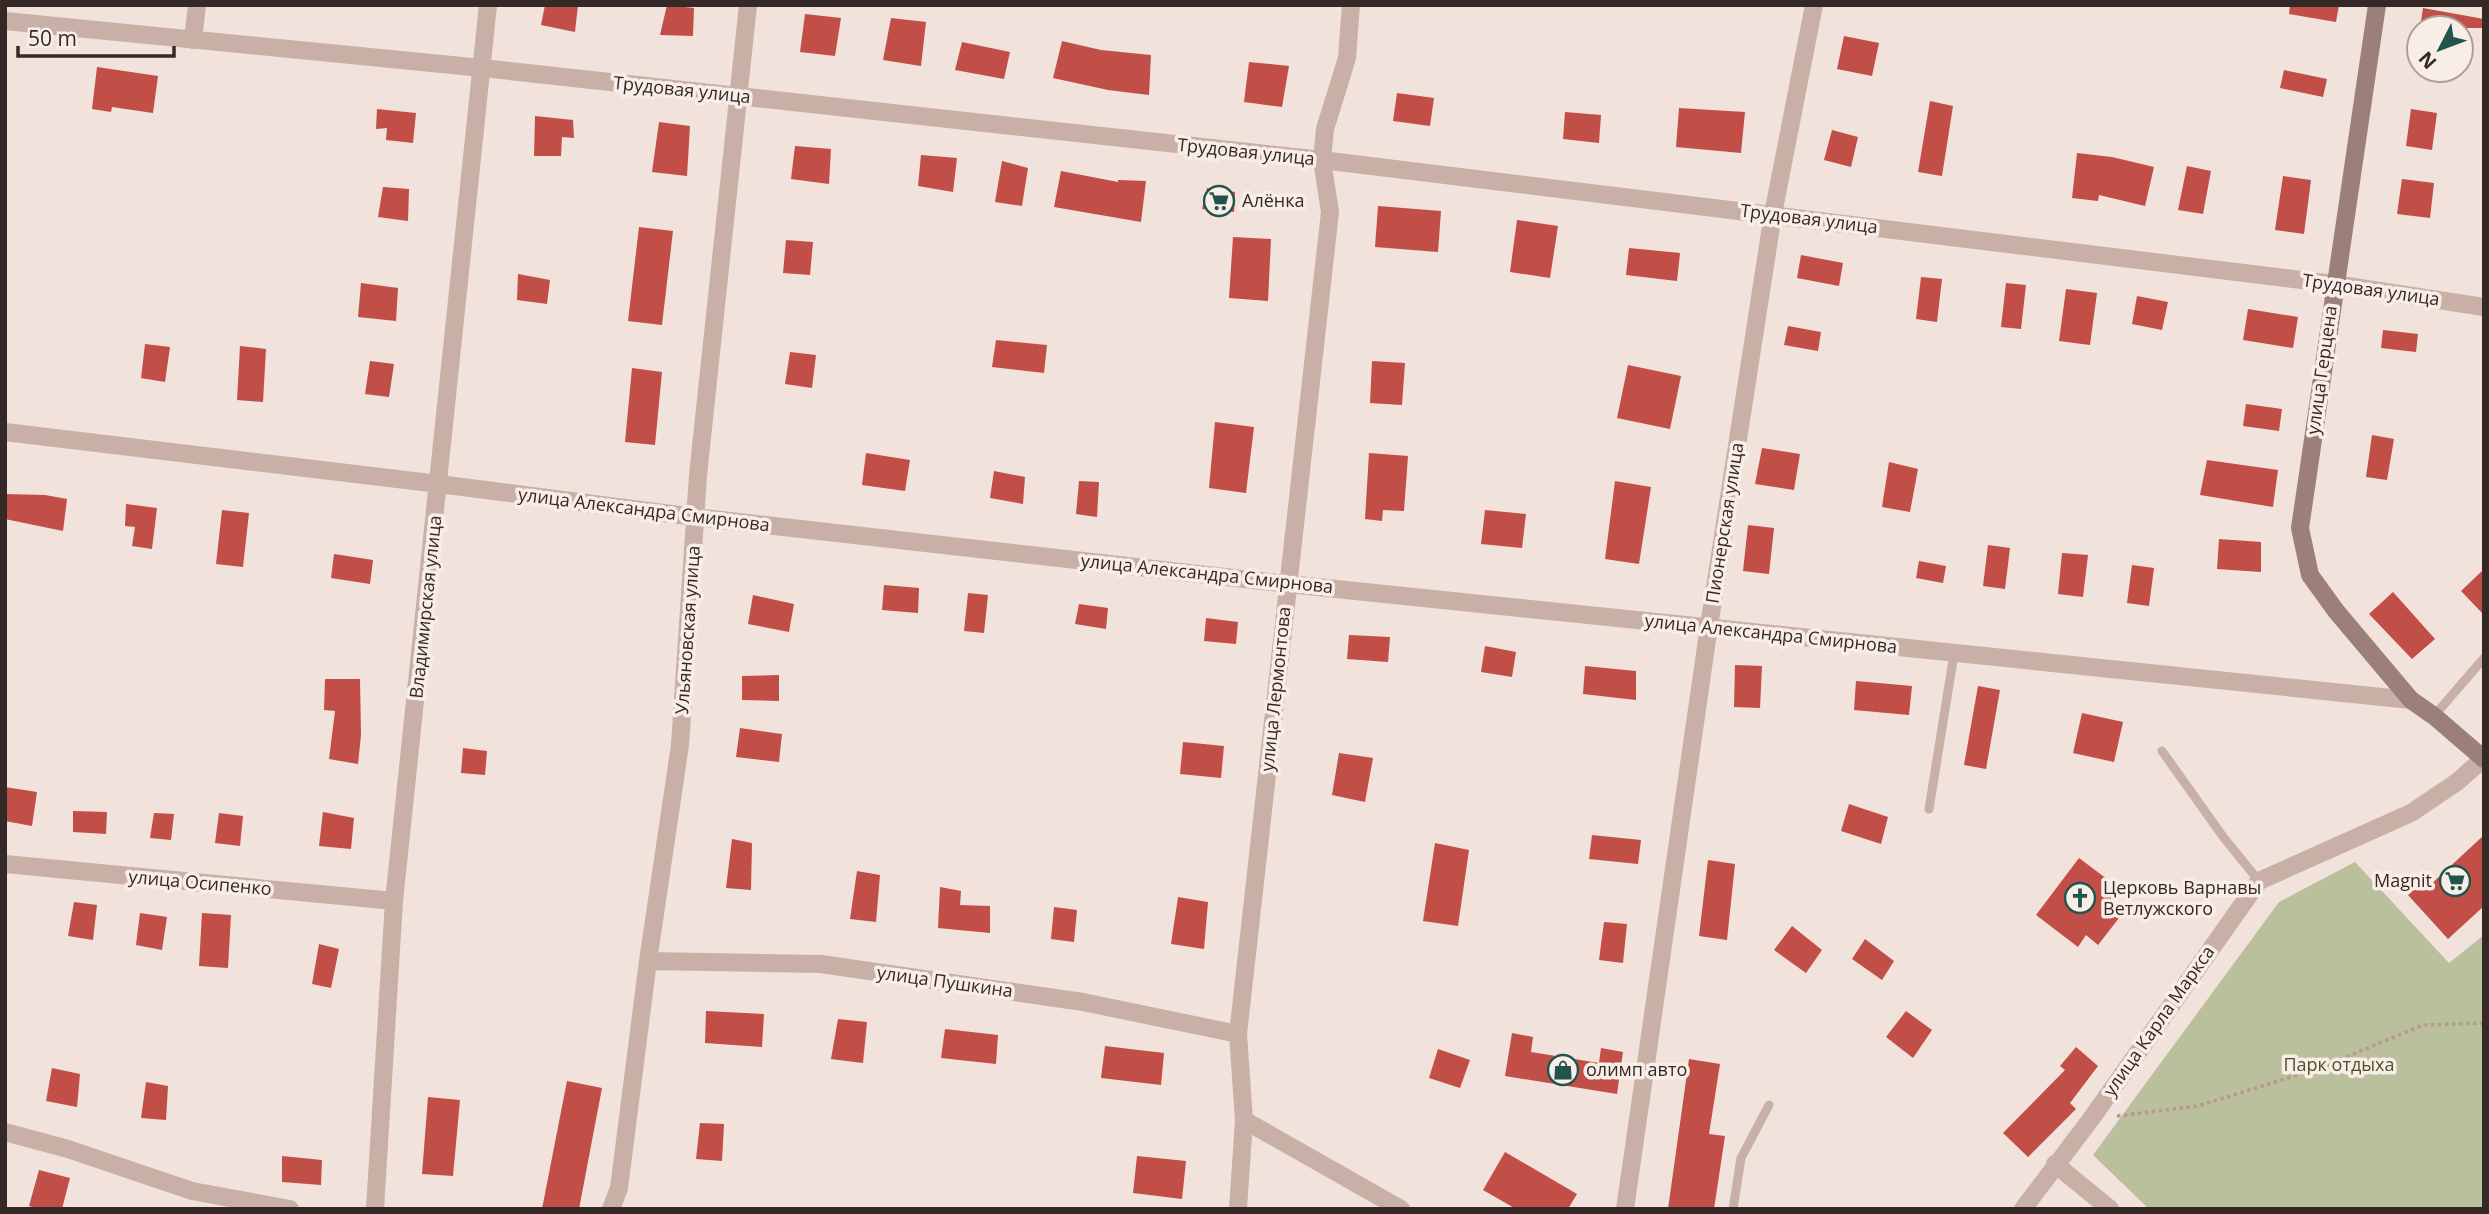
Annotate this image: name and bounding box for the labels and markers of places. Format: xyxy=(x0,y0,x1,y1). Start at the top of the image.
supermarket icon: Алёнка xyxy=(1202,184,1236,218)
place label: Алёнка xyxy=(1242,188,1304,212)
supermarket icon: Magnit xyxy=(2438,864,2472,898)
place label: Magnit xyxy=(2374,868,2432,892)
place label: Церковь Варнавы Ветлужского xyxy=(2103,875,2261,920)
church icon: Церковь Варнавы Ветлужского xyxy=(2063,881,2097,915)
shop icon: олимп авто xyxy=(1546,1053,1580,1087)
place label: олимп авто xyxy=(1586,1057,1687,1081)

